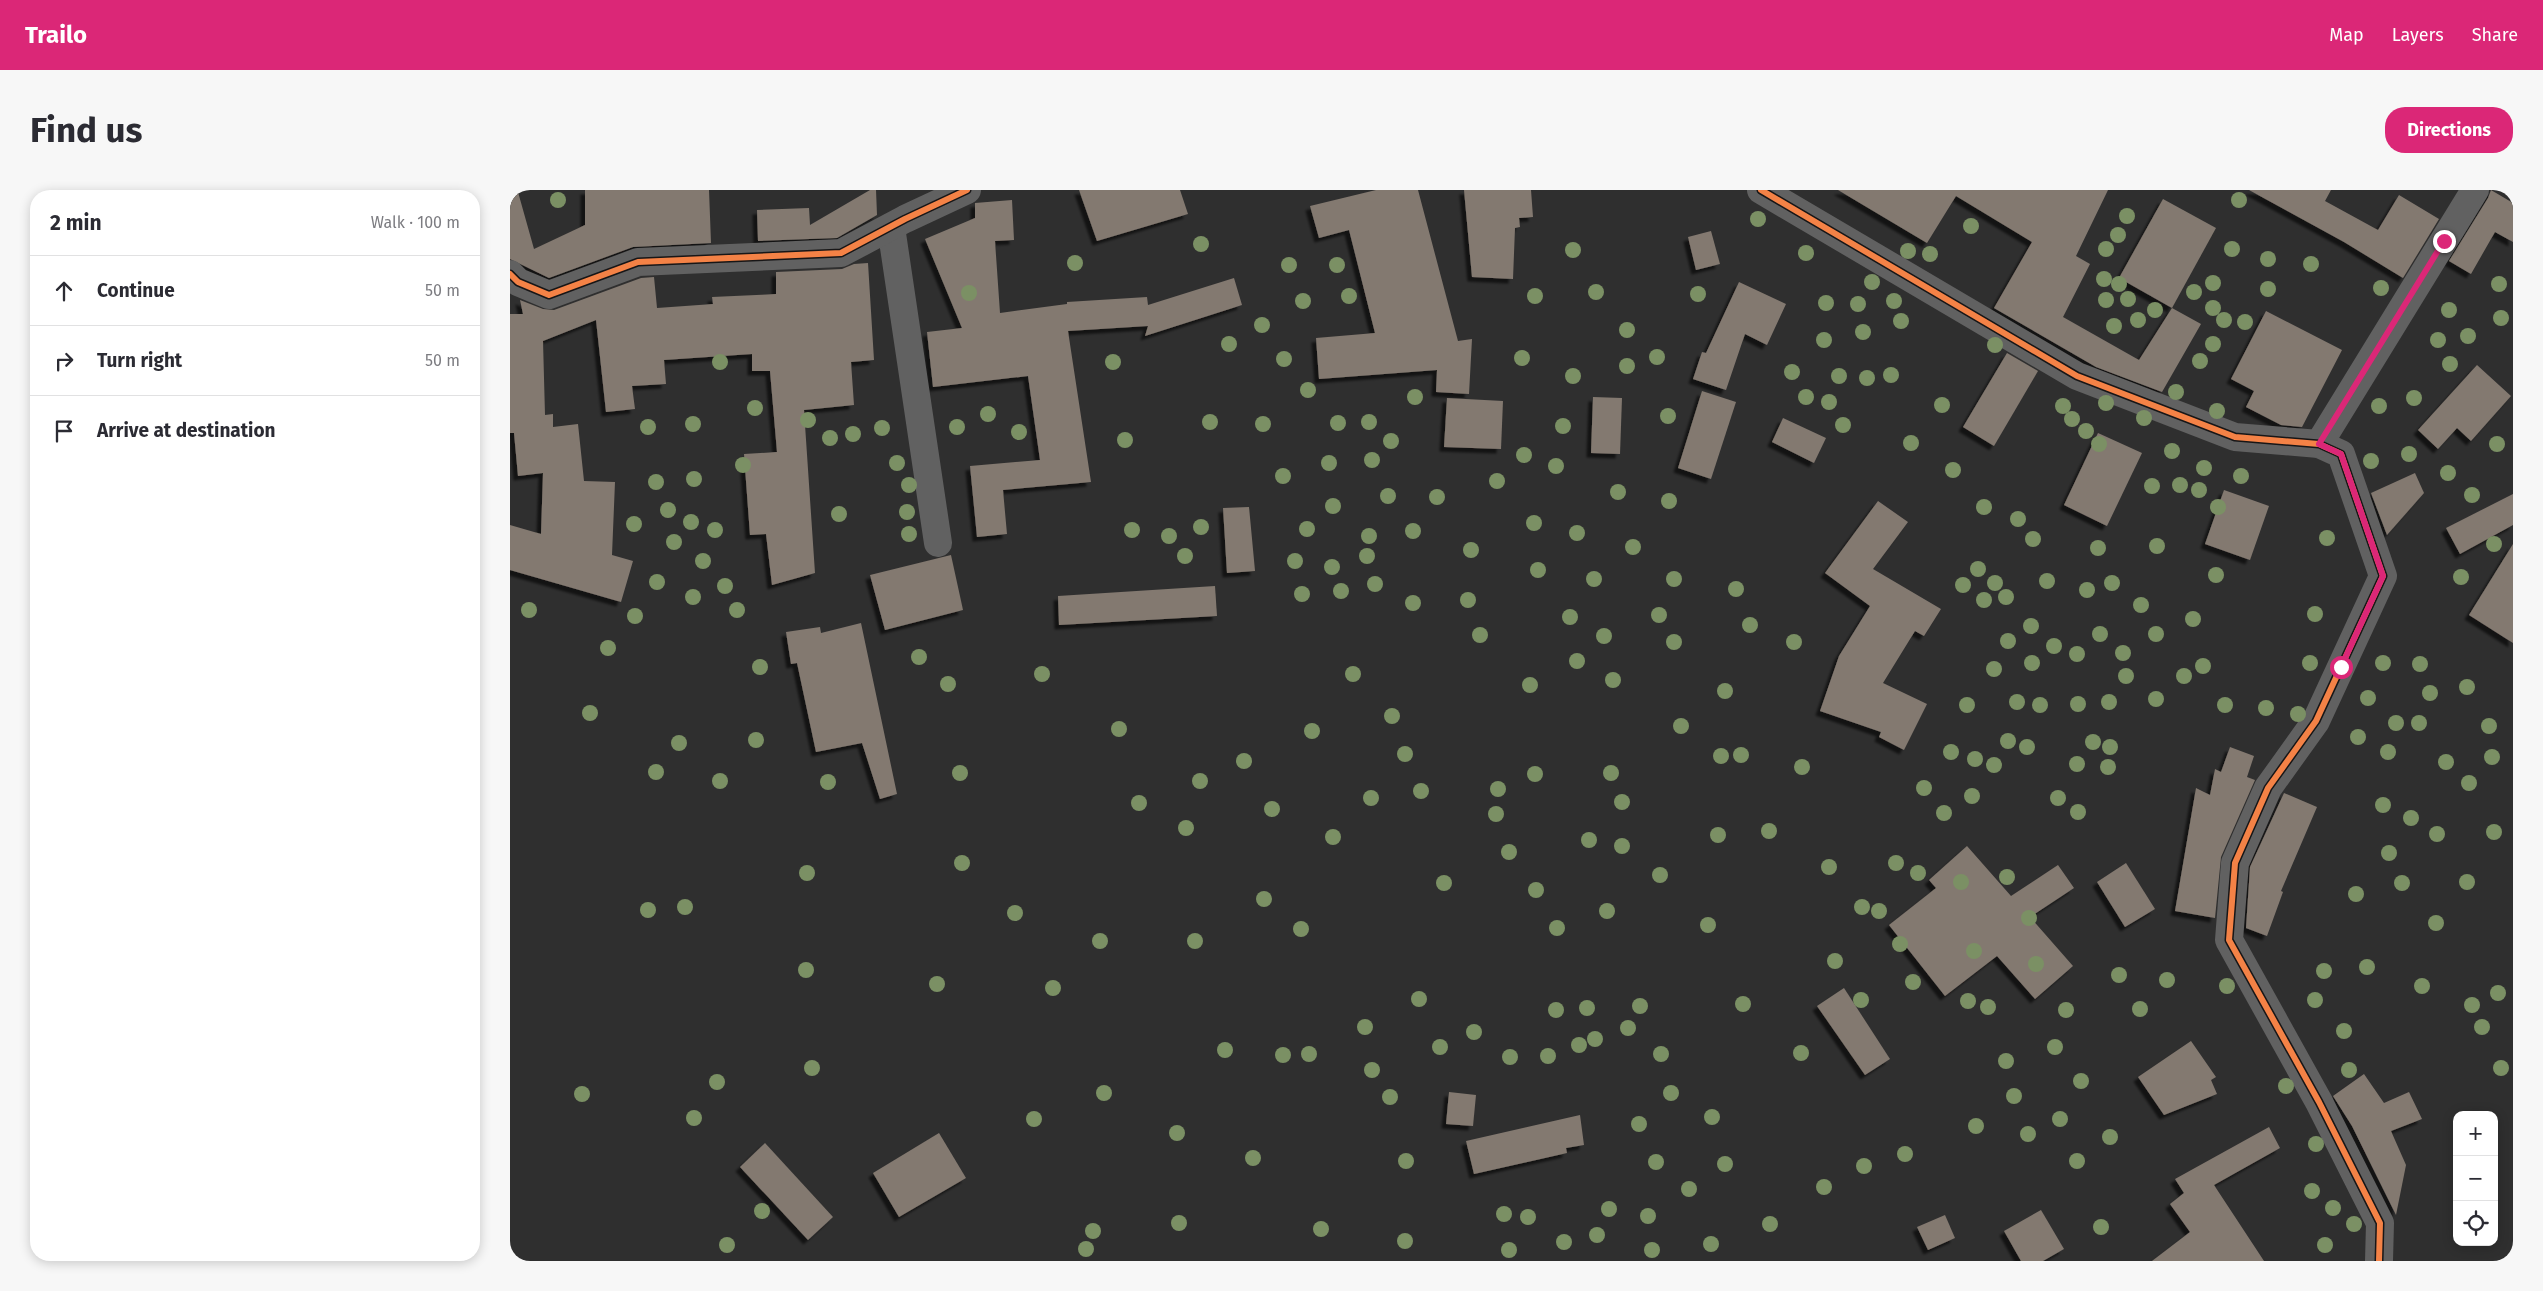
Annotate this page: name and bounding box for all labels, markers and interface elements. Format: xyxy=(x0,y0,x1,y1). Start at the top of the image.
text: Trailo xyxy=(25,21,87,49)
text: Map xyxy=(2329,24,2364,46)
text: Layers xyxy=(2392,24,2444,46)
text: Share xyxy=(2472,24,2518,46)
button: Directions xyxy=(2385,107,2513,153)
text: Find us xyxy=(30,109,142,151)
text: 2 min xyxy=(50,210,102,236)
text: Walk · 100 m xyxy=(371,213,460,232)
route end xyxy=(2433,230,2456,253)
icon: ahead xyxy=(50,277,78,305)
text: Continue xyxy=(97,279,175,302)
text: 50 m xyxy=(425,281,460,300)
icon: right xyxy=(50,347,78,375)
text: Turn right xyxy=(97,349,182,372)
text: 50 m xyxy=(425,351,460,370)
icon: arrive xyxy=(50,417,78,445)
text: Arrive at destination xyxy=(97,419,276,442)
route start xyxy=(2330,656,2353,679)
map controls xyxy=(2453,1111,2498,1246)
button: + xyxy=(2453,1111,2498,1156)
button: − xyxy=(2453,1156,2498,1201)
button: locate xyxy=(2453,1201,2498,1246)

